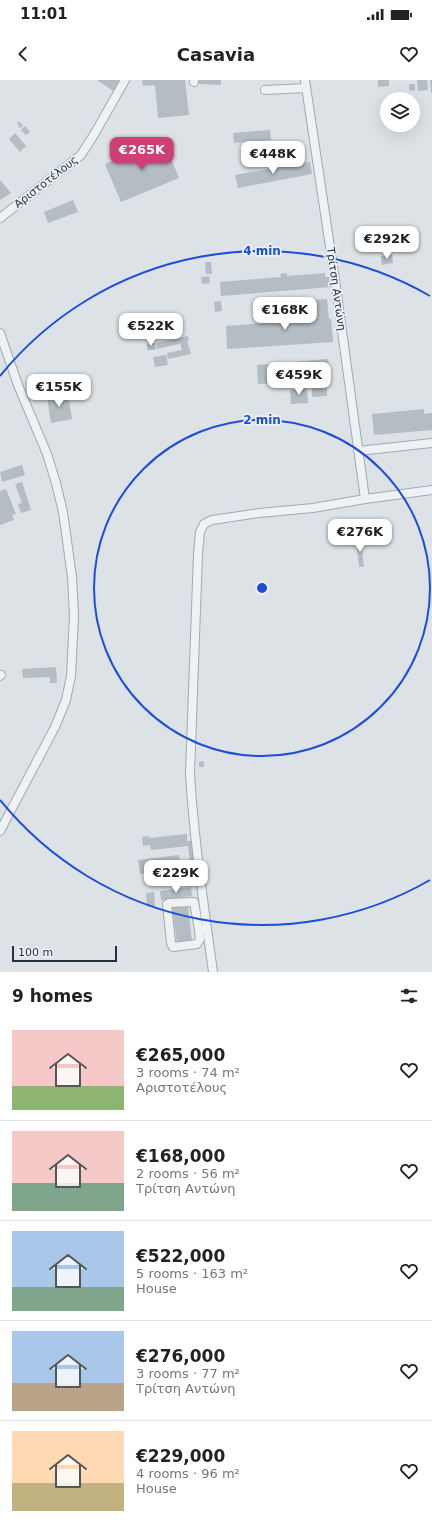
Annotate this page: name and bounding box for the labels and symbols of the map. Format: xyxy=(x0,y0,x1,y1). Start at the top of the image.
pin: €265K xyxy=(114,137,170,171)
pin: €448K xyxy=(245,141,301,175)
street label: Αριστοτέλους xyxy=(12,153,80,211)
pin: €292K xyxy=(359,226,415,260)
text: 4 min xyxy=(243,244,281,258)
street label: Τρίτση Αντώνη xyxy=(324,245,348,332)
pin: €168K xyxy=(257,297,313,331)
pin: €522K xyxy=(123,313,179,347)
pin: €459K xyxy=(271,362,327,396)
pin: €155K xyxy=(31,374,87,408)
text: 2 min xyxy=(243,413,281,427)
pin: €276K xyxy=(332,519,388,553)
centre of rings xyxy=(255,581,269,595)
pin: €229K xyxy=(148,860,204,894)
scale bar xyxy=(12,944,117,963)

